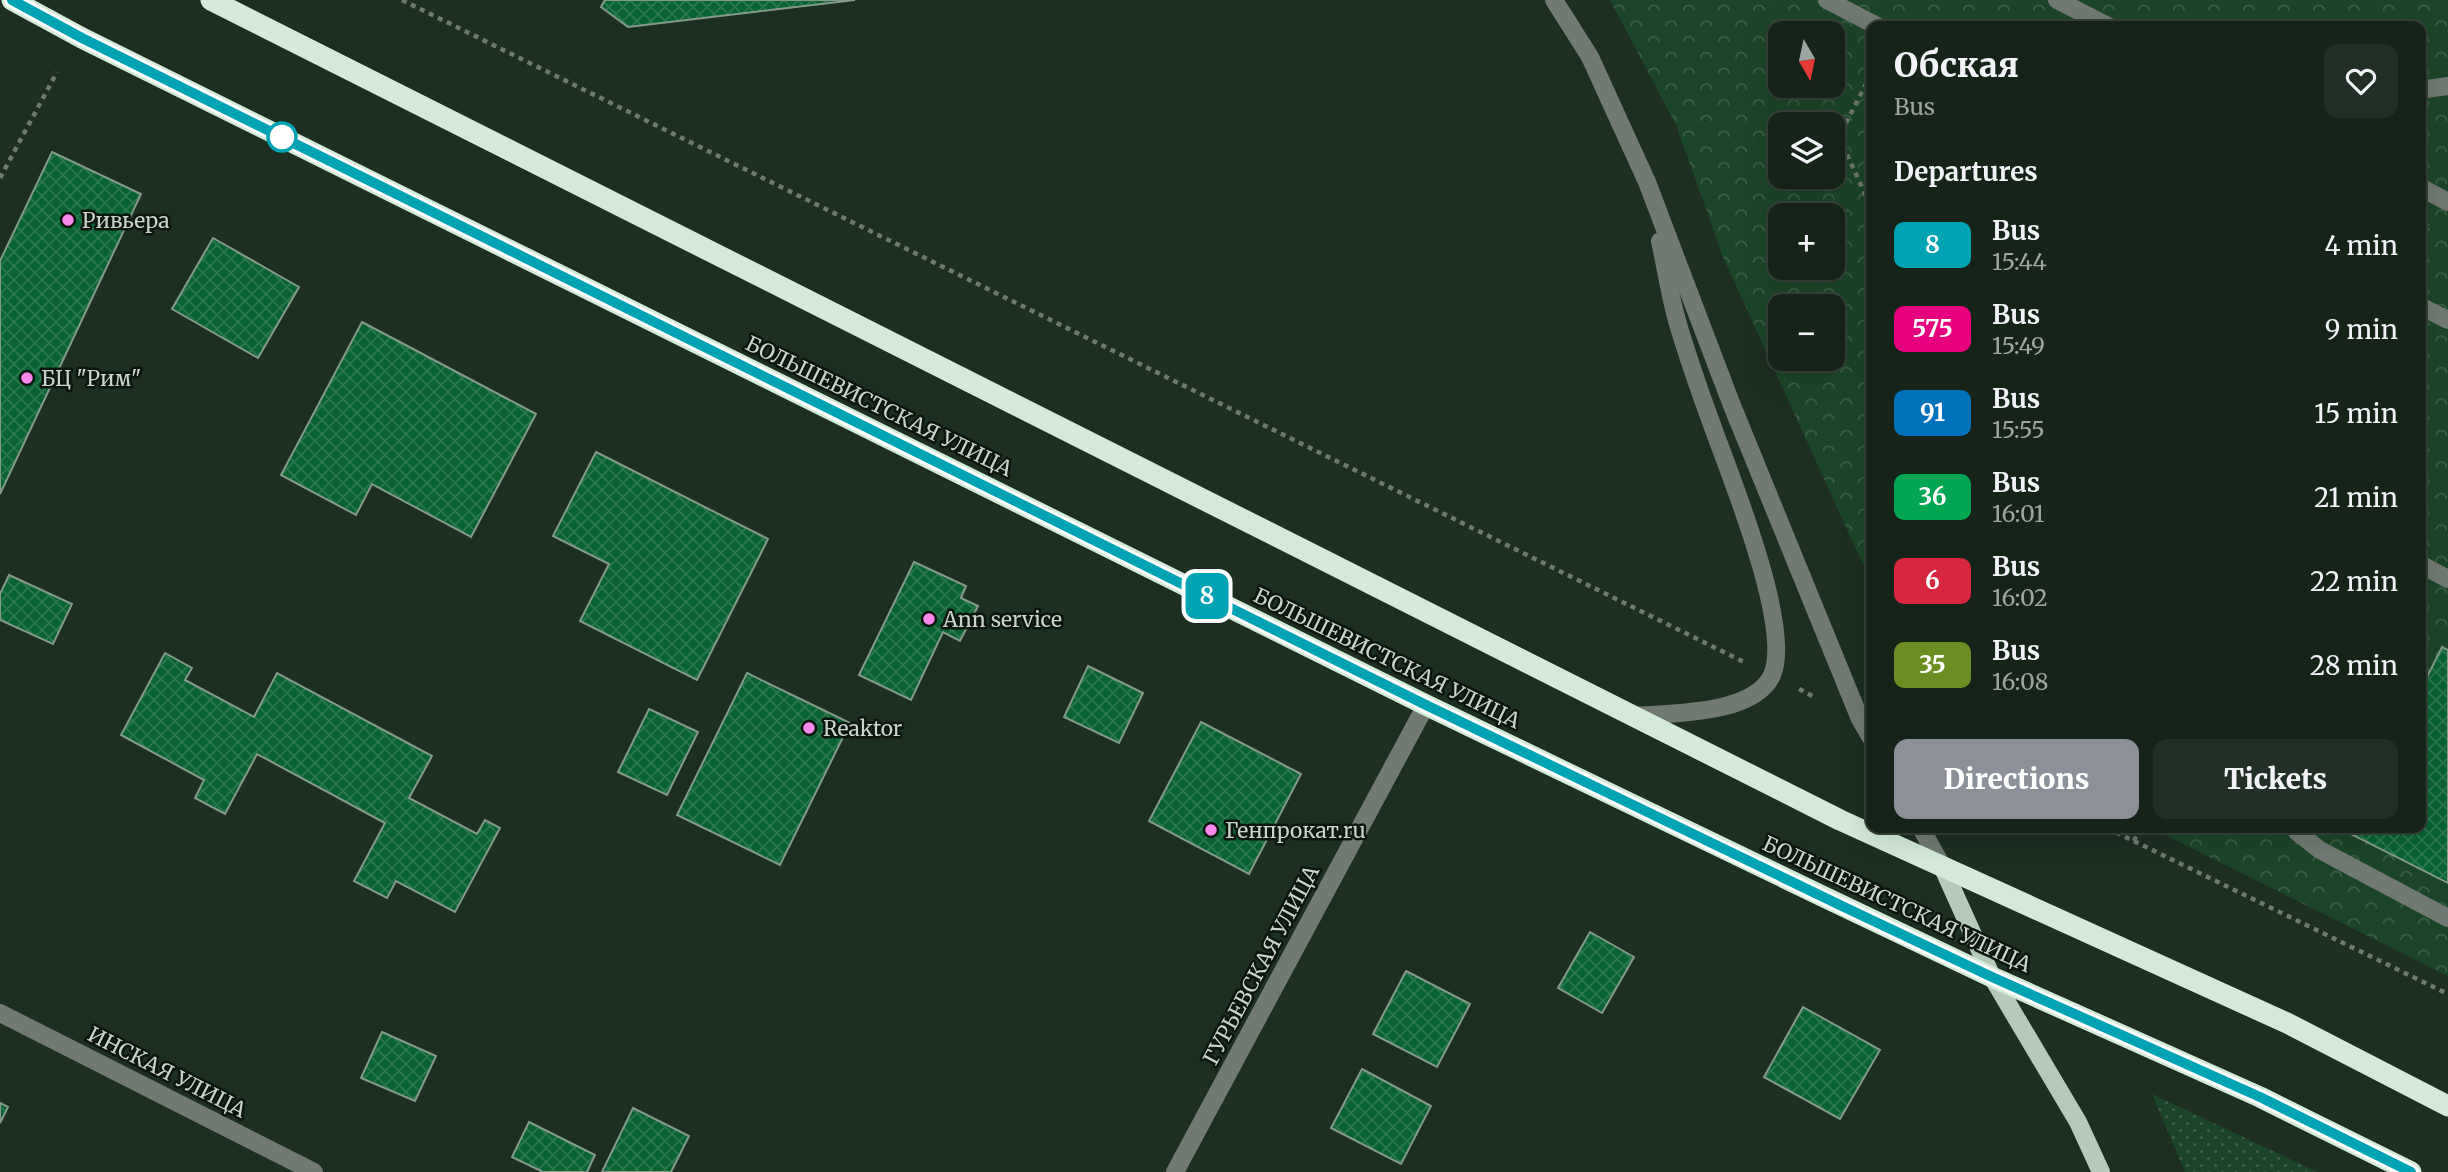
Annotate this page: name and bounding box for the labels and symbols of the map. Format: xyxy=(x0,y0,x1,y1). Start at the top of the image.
north arrow xyxy=(1768,21,1844,98)
unlabelled marker xyxy=(267,122,297,152)
place label: Ривьера xyxy=(82,207,170,234)
marker: Ривьера xyxy=(60,212,76,228)
street label: БОЛЬШЕВИСТСКАЯ УЛИЦА xyxy=(741,330,1017,483)
place label: БЦ "Рим" xyxy=(41,365,141,392)
marker: БЦ "Рим" xyxy=(19,370,35,386)
line badge: 8 xyxy=(1184,573,1230,619)
street label: БОЛЬШЕВИСТСКАЯ УЛИЦА xyxy=(1249,582,1525,735)
place label: Ann service xyxy=(942,606,1062,633)
marker: Ann service xyxy=(921,611,937,627)
place label: Reaktor xyxy=(823,715,902,742)
marker: Reaktor xyxy=(801,720,817,736)
place label: Генпрокат.ru xyxy=(1225,817,1366,844)
marker: Генпрокат.ru xyxy=(1203,822,1219,838)
street label: БОЛЬШЕВИСТСКАЯ УЛИЦА xyxy=(1758,830,2036,978)
street label: ГУРЬЕВСКАЯ УЛИЦА xyxy=(1197,860,1325,1069)
street label: ИНСКАЯ УЛИЦА xyxy=(83,1020,251,1124)

